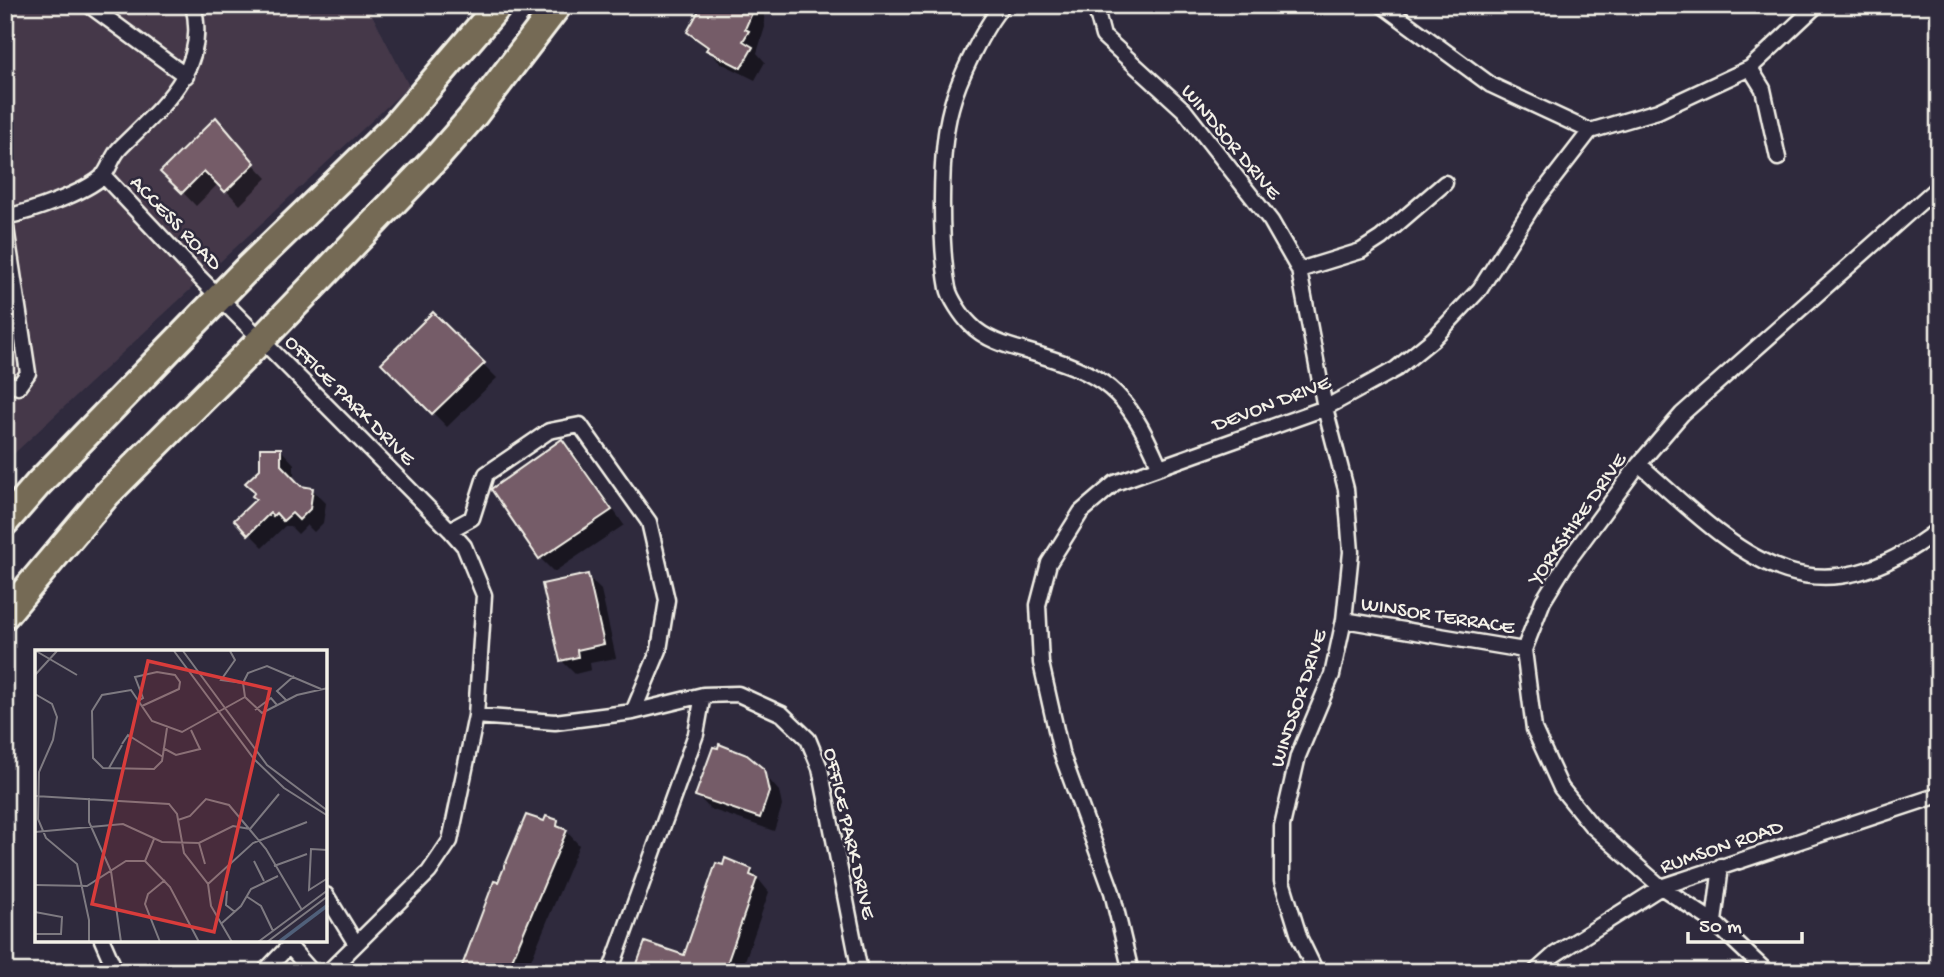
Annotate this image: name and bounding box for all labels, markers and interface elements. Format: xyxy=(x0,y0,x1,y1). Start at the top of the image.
street label: WINDSOR DRIVE xyxy=(1174,80,1285,207)
street label: ACCESS ROAD xyxy=(123,172,226,277)
street label: OFFICE PARK DRIVE xyxy=(278,331,420,473)
street label: DEVON DRIVE xyxy=(1208,371,1336,440)
street label: YORKSHIRE DRIVE xyxy=(1523,448,1634,592)
street label: WINSOR TERRACE xyxy=(1359,593,1517,642)
street label: WINDSOR DRIVE xyxy=(1266,626,1335,771)
inset map xyxy=(35,650,327,942)
street label: OFFICE PARK DRIVE xyxy=(816,746,880,923)
street label: RUMSON ROAD xyxy=(1657,815,1787,881)
scale bar xyxy=(1688,900,1802,944)
text: 50 m xyxy=(1699,916,1742,941)

